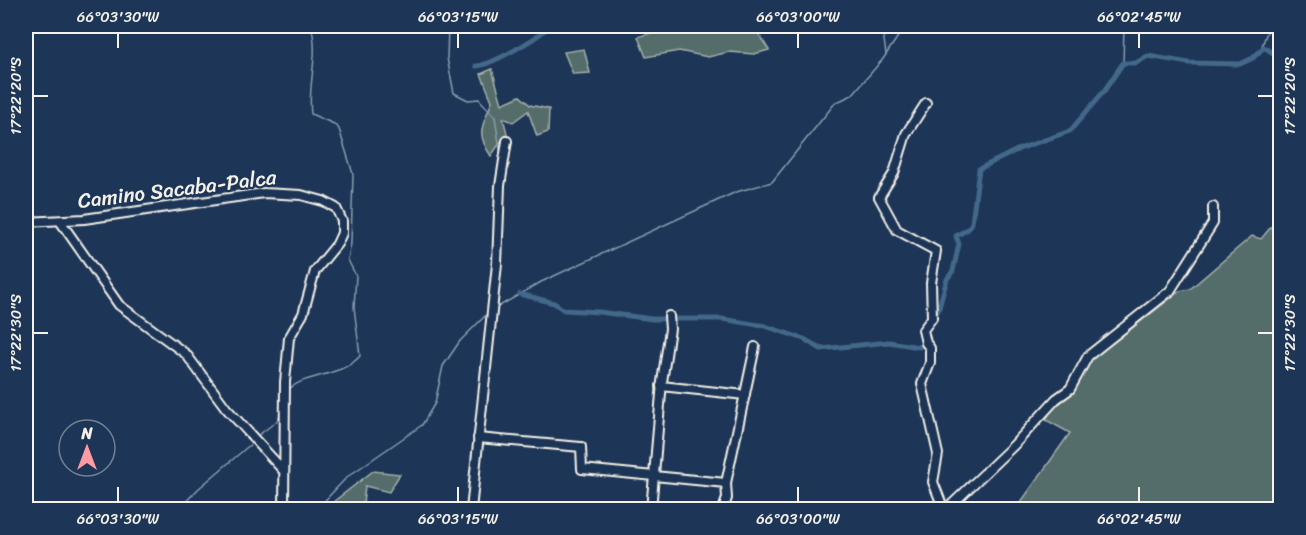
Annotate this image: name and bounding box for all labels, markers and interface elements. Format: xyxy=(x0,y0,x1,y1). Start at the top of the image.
text: 66°03'30"W xyxy=(77,4,160,30)
text: 66°03'15"W xyxy=(418,4,499,30)
text: 66°03'00"W xyxy=(756,4,840,30)
text: 66°02'45"W xyxy=(1097,4,1181,30)
text: 17°22'20"S xyxy=(3,56,29,135)
text: 17°22'20"S xyxy=(1277,56,1303,135)
street label: Camino Sacaba-Palca xyxy=(76,158,279,220)
text: 17°22'30"S xyxy=(3,294,29,372)
text: 17°22'30"S xyxy=(1277,294,1303,372)
north arrow xyxy=(57,418,117,478)
text: N xyxy=(80,419,93,448)
text: 66°03'30"W xyxy=(77,506,160,532)
text: 66°03'15"W xyxy=(418,506,499,532)
text: 66°03'00"W xyxy=(756,506,840,532)
text: 66°02'45"W xyxy=(1097,506,1181,532)

